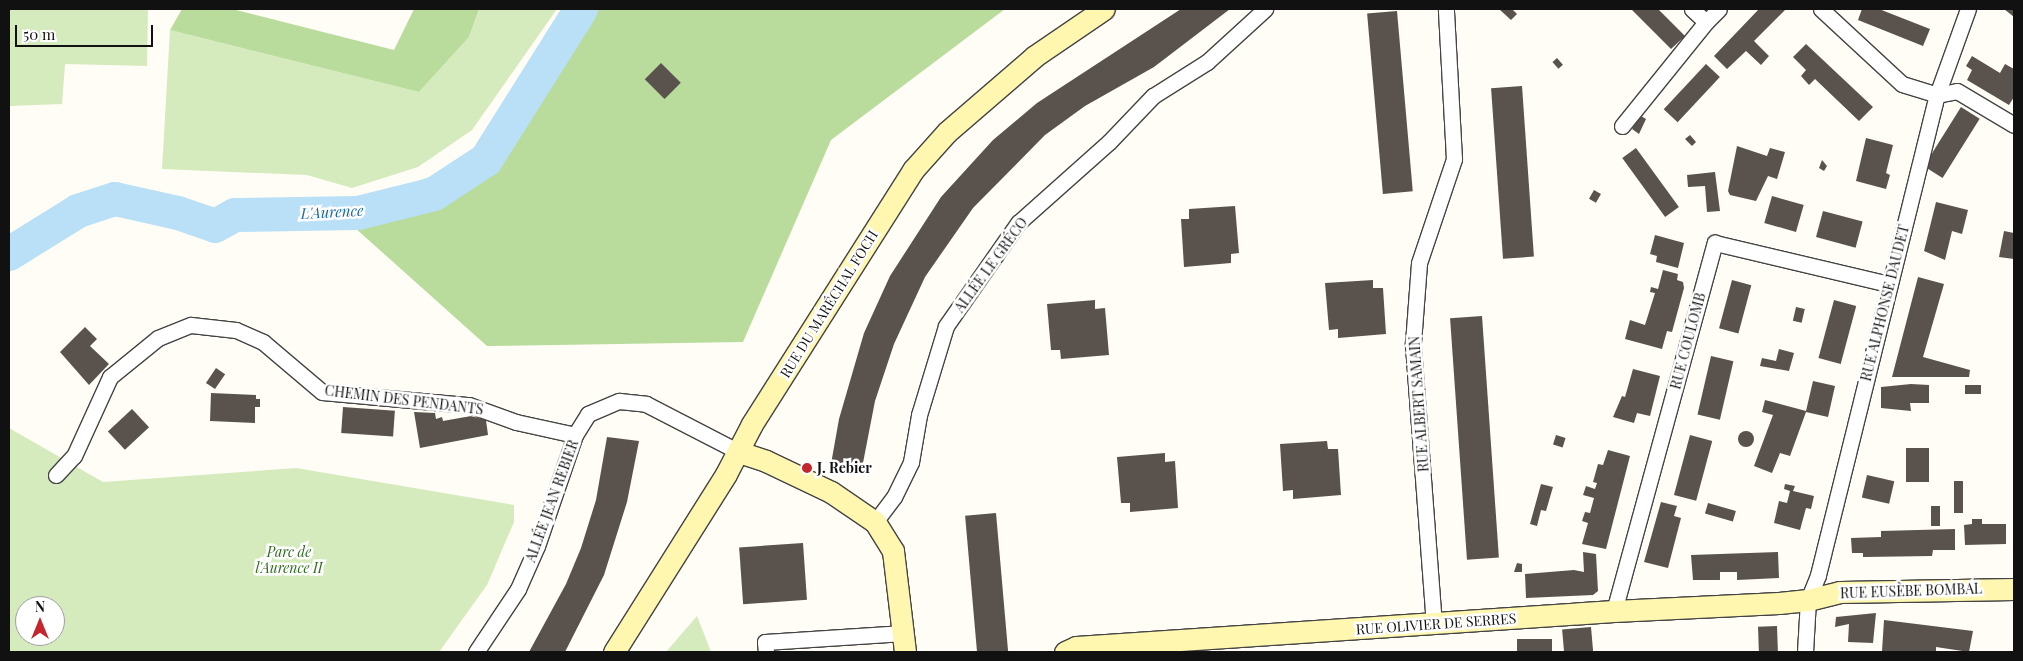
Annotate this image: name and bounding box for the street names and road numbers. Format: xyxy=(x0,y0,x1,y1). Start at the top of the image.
street label: ALLÉE LE GRÉCO xyxy=(951,214,1031,316)
street label: RUE ALPHONSE DAUDET xyxy=(1857,223,1913,383)
street label: RUE DU MARÉCHAL FOCH xyxy=(777,227,881,381)
street label: RUE COULOMB xyxy=(1667,291,1709,391)
street label: RUE ALBERT SAMAIN xyxy=(1406,335,1432,473)
street label: CHEMIN DES PENDANTS xyxy=(324,382,484,418)
street label: ALLÉE JEAN REBIER xyxy=(522,437,582,565)
street label: RUE EUSÈBE BOMBAL xyxy=(1840,580,1982,602)
street label: RUE OLIVIER DE SERRES xyxy=(1355,610,1517,638)

